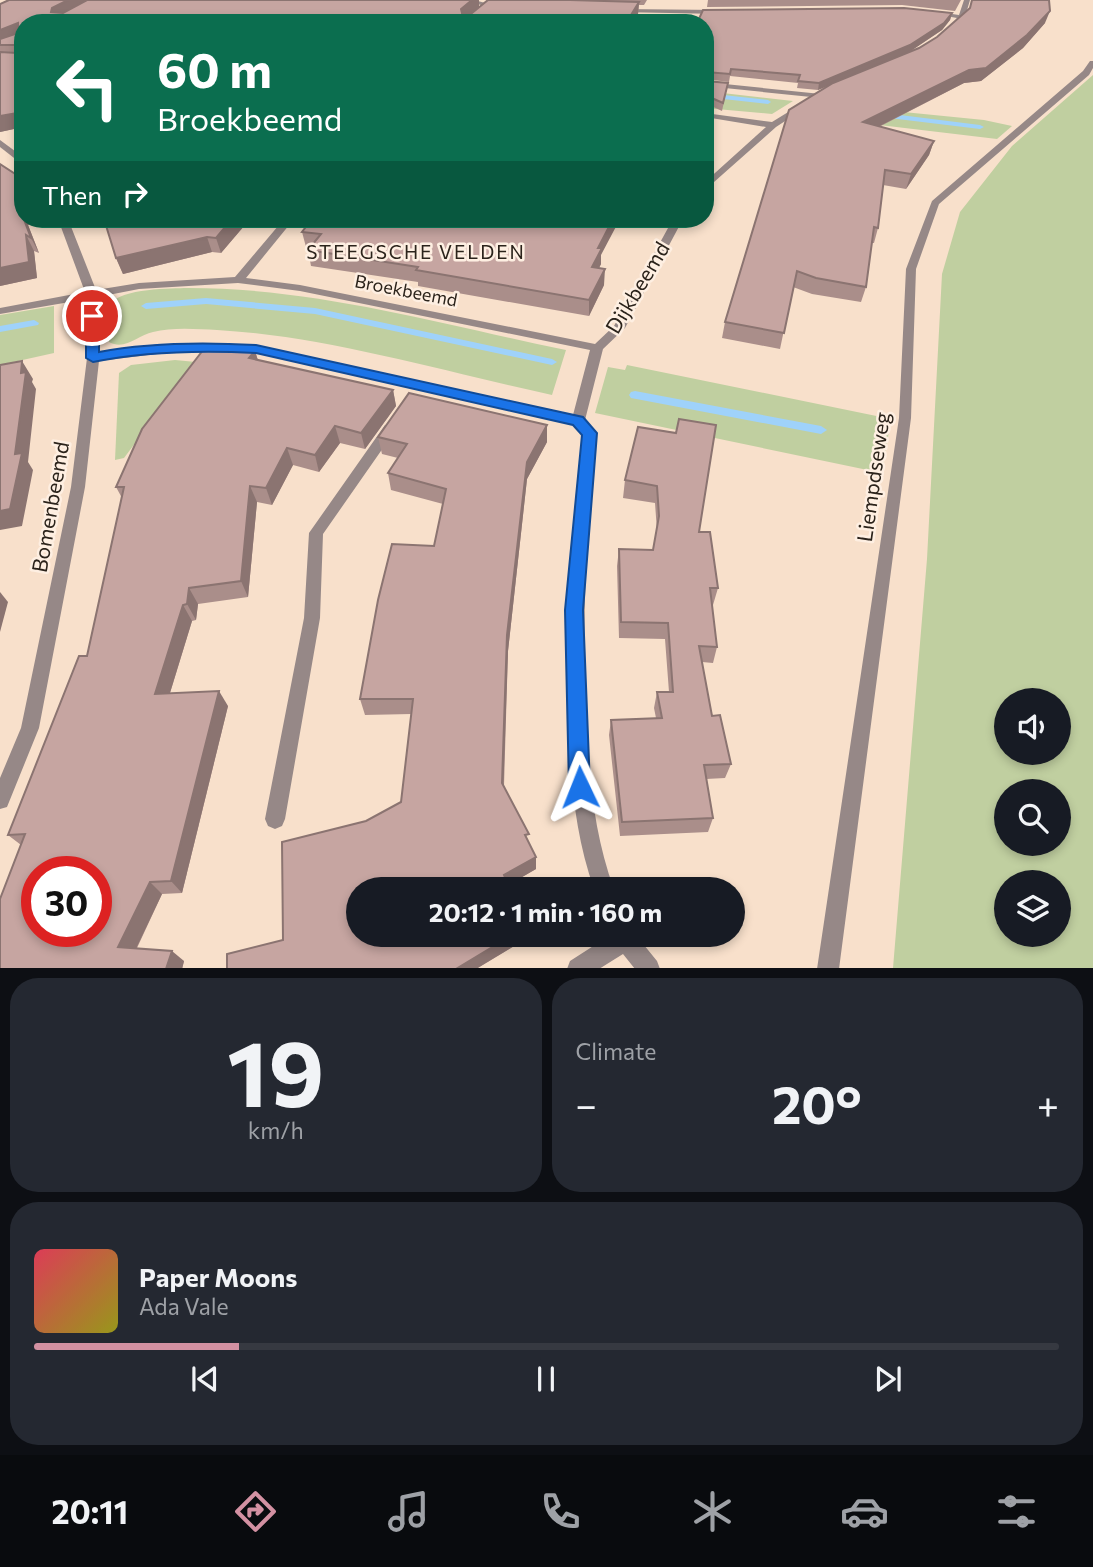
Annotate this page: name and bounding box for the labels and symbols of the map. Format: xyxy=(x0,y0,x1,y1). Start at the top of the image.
street label: Dijkbeemd xyxy=(600,237,674,338)
district label: STEEGSCHE VELDEN xyxy=(306,240,526,263)
street label: Broekbeemd xyxy=(353,269,459,311)
pin xyxy=(62,286,122,346)
street label: Liempdseweg xyxy=(851,410,894,543)
street label: Bomenbeemd xyxy=(26,439,73,574)
position arrow xyxy=(543,750,617,824)
speed limit sign: 30 xyxy=(21,856,112,947)

